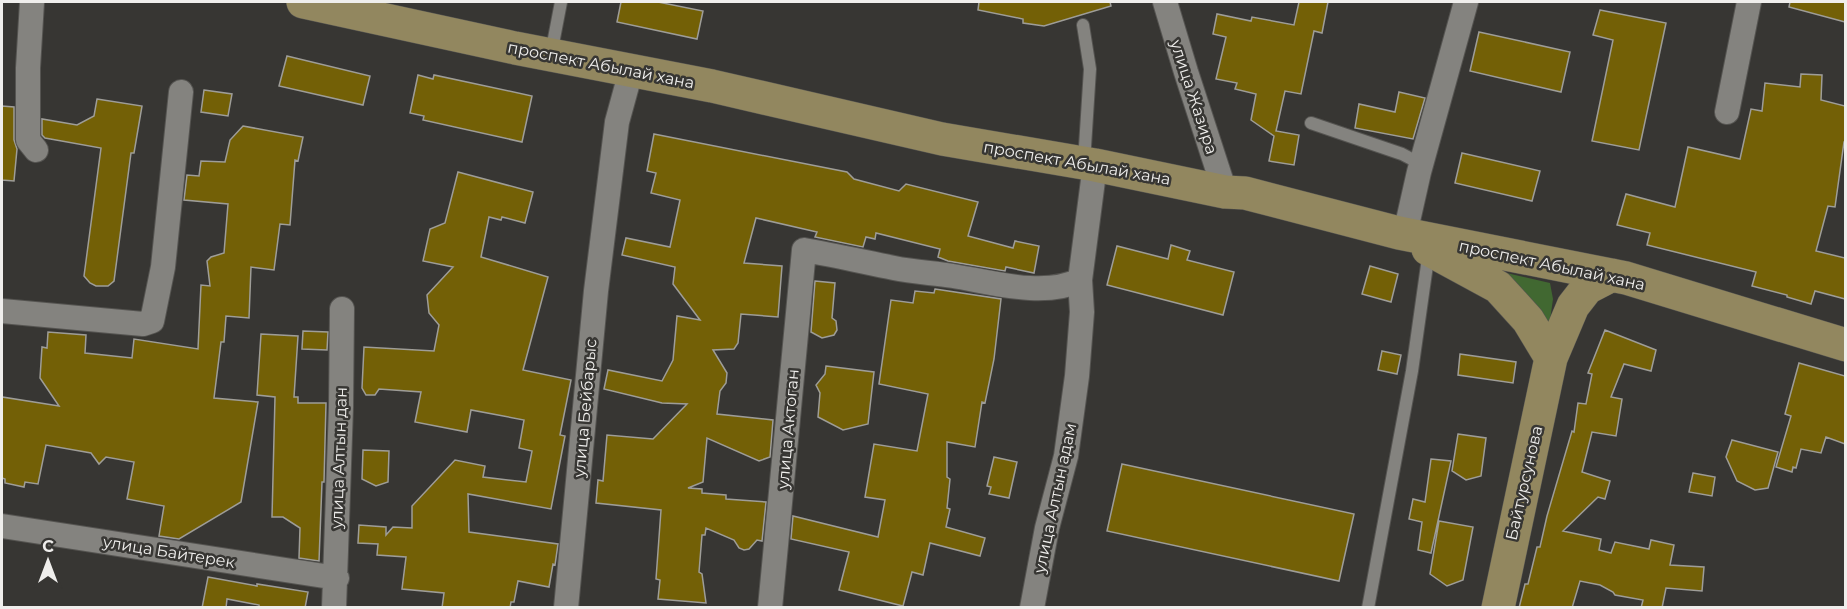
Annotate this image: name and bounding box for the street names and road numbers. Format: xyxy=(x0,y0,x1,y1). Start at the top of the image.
street label: улица Жазира xyxy=(1166,36,1221,157)
street label: проспект Абылай хана xyxy=(506,38,696,92)
street label: проспект Абылай хана xyxy=(982,137,1172,189)
street label: проспект Абылай хана xyxy=(1457,236,1647,294)
street label: улица Бейбарыс xyxy=(569,338,601,479)
street label: улица Актоган xyxy=(773,368,803,491)
street label: улица Алтын дан xyxy=(327,387,351,530)
street label: улица Алтын адам xyxy=(1030,421,1080,576)
street label: Байтурсунова xyxy=(1502,424,1546,542)
street label: улица Байтерек xyxy=(101,532,237,572)

